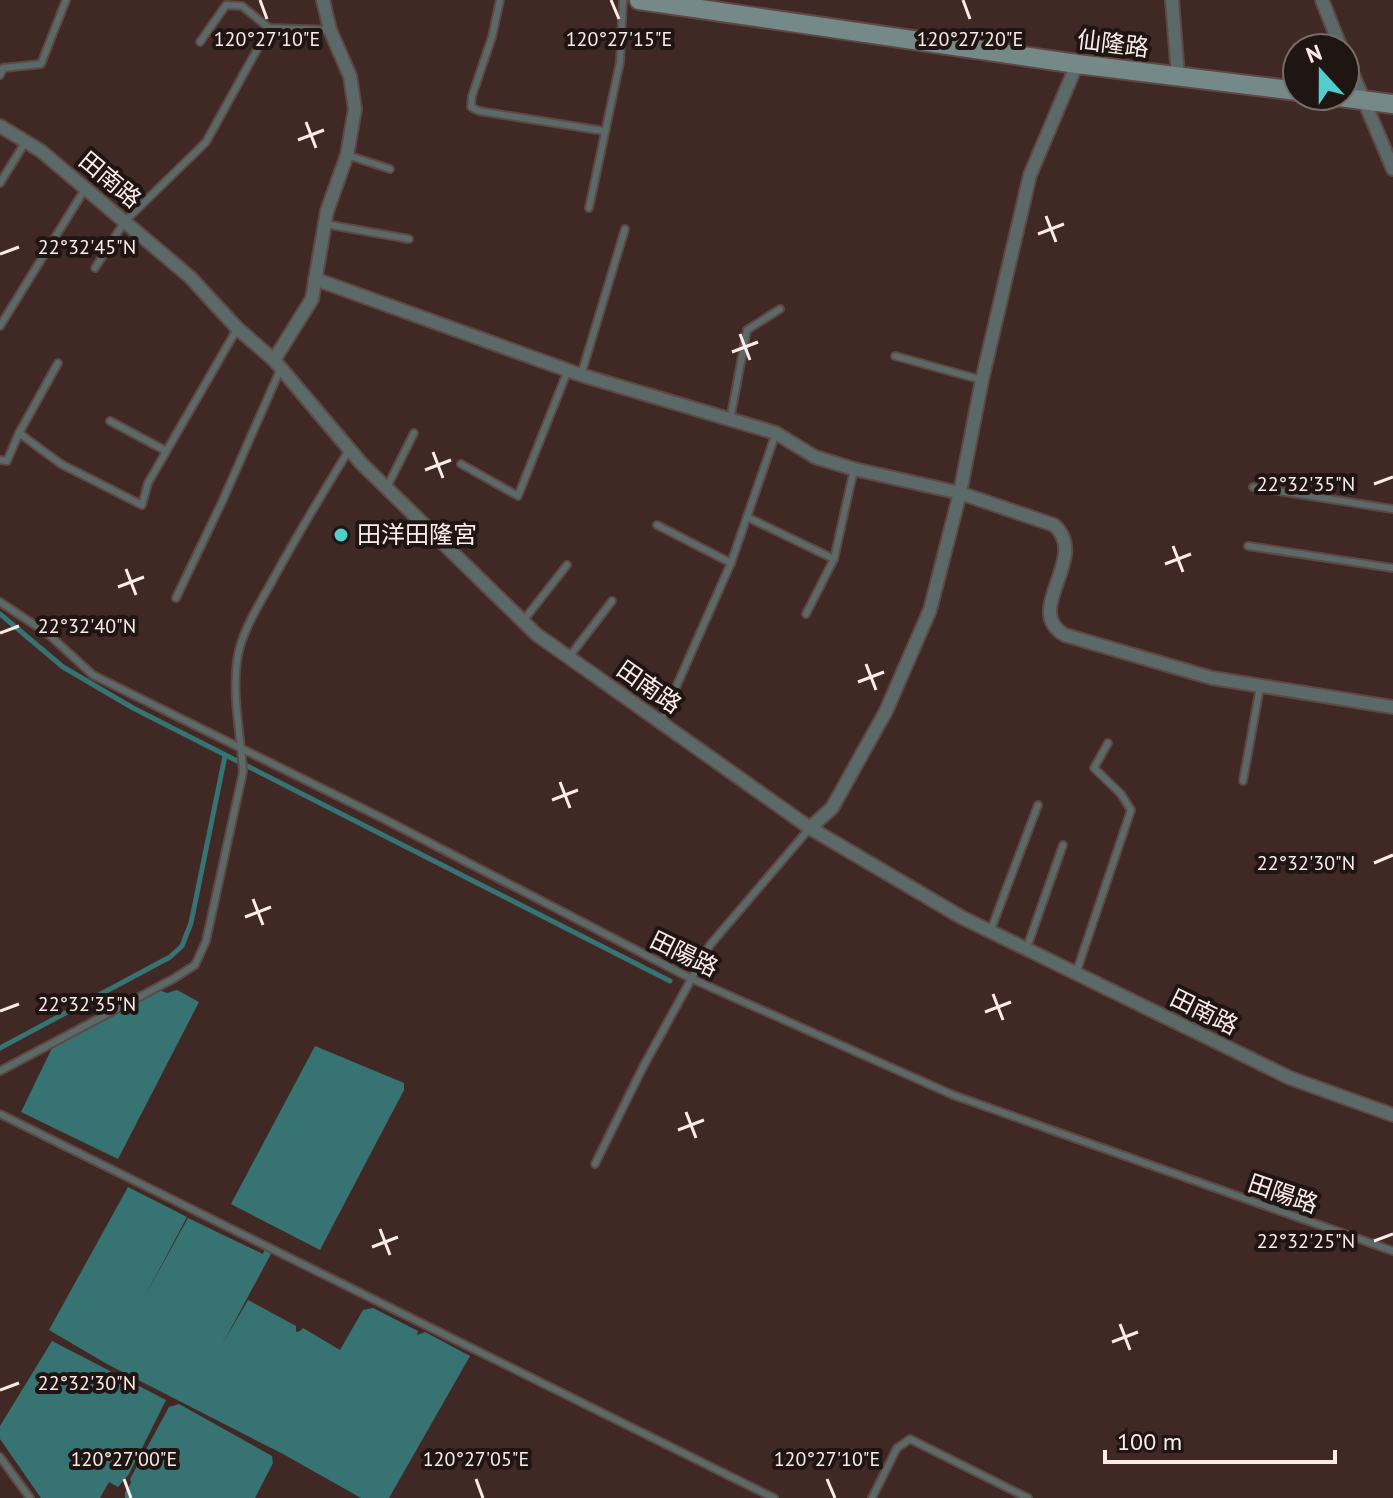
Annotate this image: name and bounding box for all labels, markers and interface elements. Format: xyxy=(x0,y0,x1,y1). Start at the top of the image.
street label: 仙隆路 xyxy=(1075,24,1151,63)
text: 120°27'10"E xyxy=(214,26,320,52)
text: 120°27'15"E xyxy=(566,26,672,52)
text: 120°27'20"E xyxy=(917,26,1023,52)
north arrow xyxy=(1281,32,1361,112)
text: N xyxy=(1302,38,1326,69)
street label: 田南路 xyxy=(73,145,148,215)
text: 22°32'45"N xyxy=(38,234,136,260)
text: 22°32'35"N xyxy=(1257,471,1355,497)
place label: 田洋田隆宮 xyxy=(357,519,477,550)
marker: 田洋田隆宮 xyxy=(332,526,350,544)
text: 22°32'40"N xyxy=(38,613,136,639)
street label: 田南路 xyxy=(611,653,688,720)
text: 22°32'30"N xyxy=(1257,850,1355,876)
street label: 田陽路 xyxy=(645,924,723,983)
street label: 田南路 xyxy=(1165,982,1243,1041)
text: 22°32'35"N xyxy=(38,991,136,1017)
street label: 田陽路 xyxy=(1244,1167,1322,1220)
text: 22°32'25"N xyxy=(1257,1228,1355,1254)
text: 22°32'30"N xyxy=(38,1370,136,1396)
scale bar xyxy=(1105,1414,1335,1464)
text: 100 m xyxy=(1117,1426,1182,1457)
text: 120°27'00"E xyxy=(71,1446,177,1472)
text: 120°27'05"E xyxy=(423,1446,529,1472)
text: 120°27'10"E xyxy=(774,1446,880,1472)

